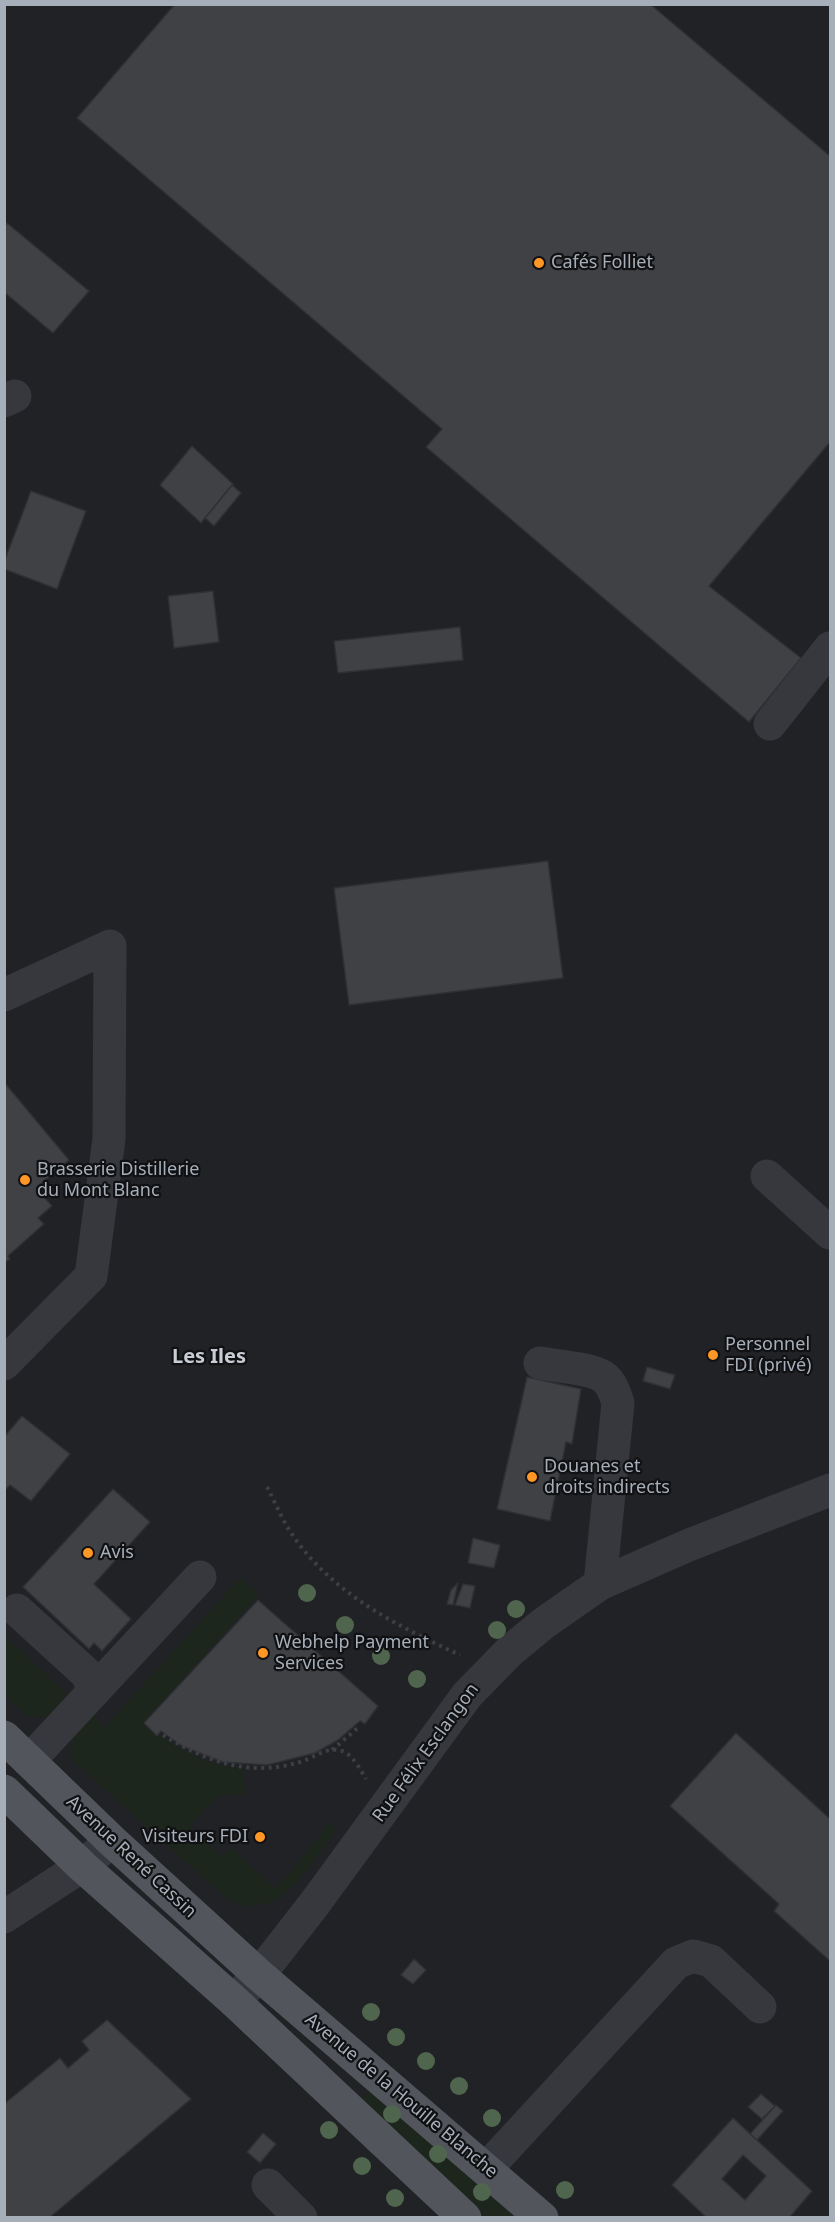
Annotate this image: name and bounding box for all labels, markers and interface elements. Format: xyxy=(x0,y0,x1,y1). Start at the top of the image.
place label: Cafés Folliet xyxy=(551,252,653,274)
marker: Cafés Folliet xyxy=(532,256,546,270)
place label: Brasserie Distillerie du Mont Blanc xyxy=(37,1159,199,1202)
marker: Brasserie Distillerie du Mont Blanc xyxy=(18,1173,32,1187)
place label: Personnel FDI (privé) xyxy=(725,1334,812,1376)
district label: Les Iles xyxy=(172,1345,246,1369)
marker: Personnel FDI (privé) xyxy=(706,1348,720,1362)
place label: Douanes et droits indirects xyxy=(544,1456,670,1498)
marker: Douanes et droits indirects xyxy=(525,1470,539,1484)
place label: Avis xyxy=(100,1542,134,1564)
marker: Avis xyxy=(81,1546,95,1560)
place label: Webhelp Payment Services xyxy=(275,1632,429,1674)
marker: Webhelp Payment Services xyxy=(256,1646,270,1660)
street label: Rue Félix Esclangon xyxy=(368,1679,484,1827)
street label: Avenue René Cassin xyxy=(62,1791,200,1923)
place label: Visiteurs FDI xyxy=(142,1826,248,1848)
marker: Visiteurs FDI xyxy=(253,1830,267,1844)
street label: Avenue de la Houille Blanche xyxy=(300,2009,502,2183)

